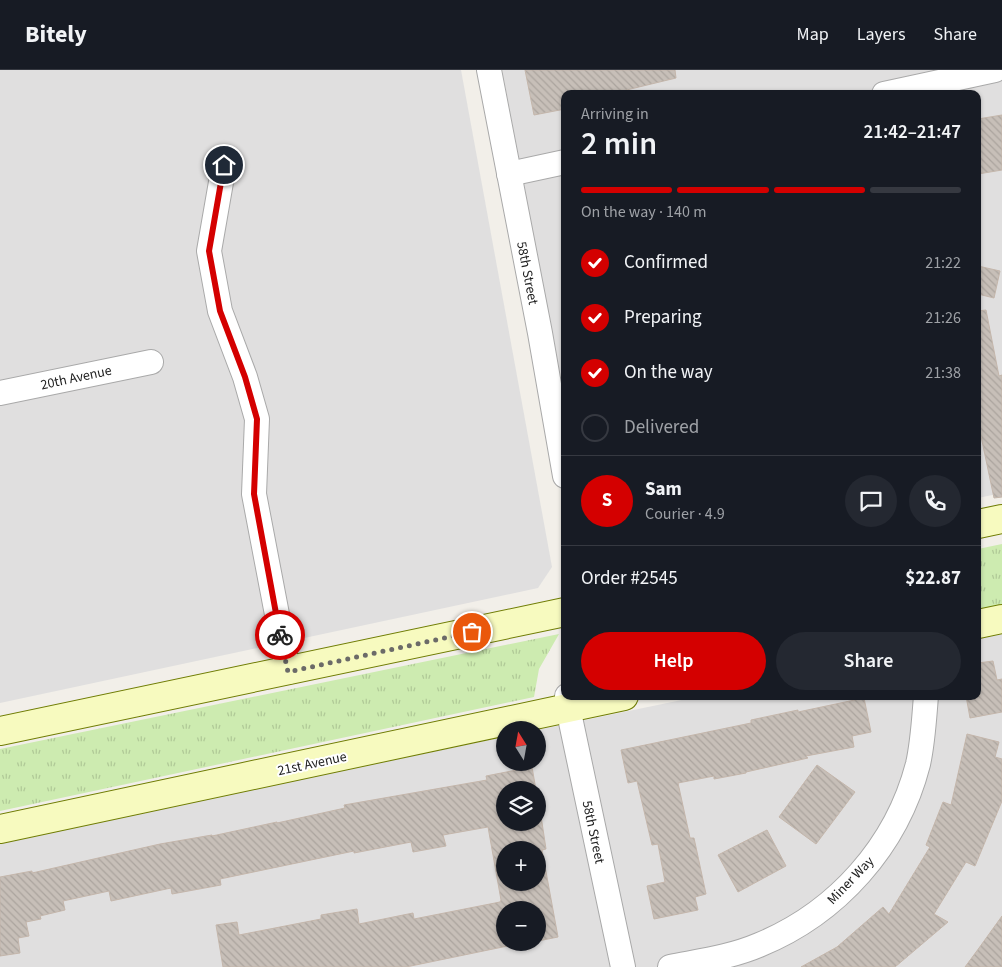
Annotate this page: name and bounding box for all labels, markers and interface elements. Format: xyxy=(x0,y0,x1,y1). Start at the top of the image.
text: Bitely xyxy=(25,17,87,52)
text: Map xyxy=(797,22,829,47)
text: Layers xyxy=(857,22,906,47)
text: Share xyxy=(934,22,977,47)
text: Arriving in xyxy=(581,103,649,125)
text: 21:42–21:47 xyxy=(863,119,961,146)
text: 2 min xyxy=(581,121,657,167)
pin xyxy=(203,144,245,186)
icon: home xyxy=(210,151,238,179)
text: On the way · 140 m xyxy=(581,201,706,223)
street label: 58th Street xyxy=(511,240,543,307)
icon: check xyxy=(581,249,609,277)
text: Confirmed xyxy=(624,249,708,276)
text: 21:22 xyxy=(925,252,961,274)
icon: check xyxy=(581,304,609,332)
text: Preparing xyxy=(624,304,702,331)
text: 21:26 xyxy=(925,307,961,329)
icon: check xyxy=(581,359,609,387)
text: On the way xyxy=(624,359,713,386)
street label: 20th Avenue xyxy=(39,361,114,395)
text: 21:38 xyxy=(925,362,961,384)
text: Delivered xyxy=(624,414,699,441)
button: chat xyxy=(845,475,897,527)
button: phone xyxy=(909,475,961,527)
text: Sam xyxy=(645,476,682,503)
text: S xyxy=(602,487,612,514)
text: Courier · 4.9 xyxy=(645,503,725,525)
text: Order #2545 xyxy=(581,565,678,592)
text: $22.87 xyxy=(905,565,961,592)
courier xyxy=(255,610,305,660)
pin xyxy=(451,611,493,653)
icon: bag xyxy=(458,618,486,646)
icon: bike xyxy=(266,621,294,649)
button: Help xyxy=(581,632,766,690)
button: Share xyxy=(776,632,961,690)
north arrow xyxy=(496,721,546,771)
map controls xyxy=(496,721,546,951)
street label: 21st Avenue xyxy=(276,747,349,781)
button: layers xyxy=(496,781,546,831)
street label: 58th Street xyxy=(577,799,610,866)
button: + xyxy=(496,841,546,891)
street label: Miner Way xyxy=(823,852,879,909)
button: − xyxy=(496,901,546,951)

